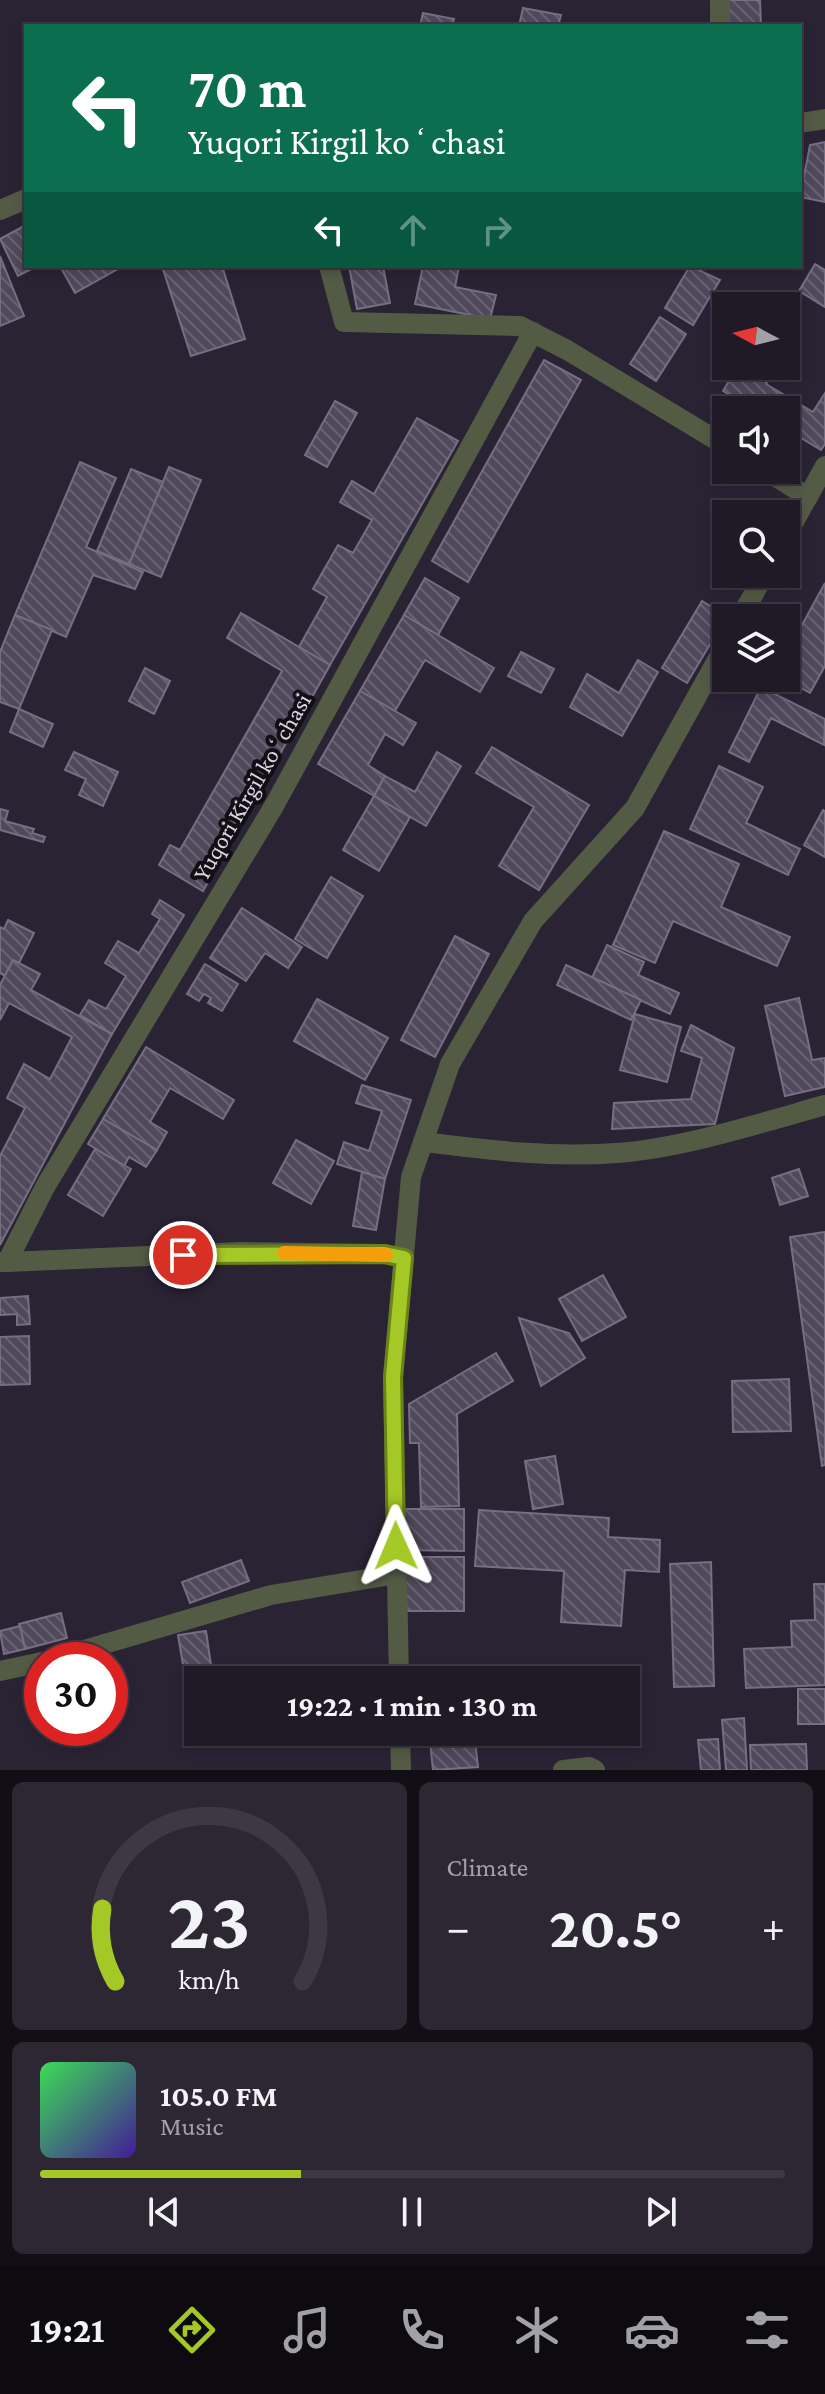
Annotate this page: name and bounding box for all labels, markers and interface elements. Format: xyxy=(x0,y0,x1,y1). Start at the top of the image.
icon: left xyxy=(56,56,160,160)
text: 70 m xyxy=(188,57,307,119)
text: Yuqori Kirgil koʻchasi xyxy=(188,122,505,162)
icon: left xyxy=(307,208,351,252)
icon: ahead xyxy=(391,208,435,252)
icon: right xyxy=(475,208,519,252)
north arrow xyxy=(712,292,800,380)
map controls xyxy=(712,292,800,692)
button: sound xyxy=(712,396,800,484)
button: search xyxy=(712,500,800,588)
button: layers xyxy=(712,604,800,692)
street label: Yuqori Kirgil koʻchasi xyxy=(187,688,316,885)
pin xyxy=(149,1221,217,1289)
icon: arrive xyxy=(161,1233,205,1277)
position arrow xyxy=(354,1504,438,1588)
speed limit sign: 30 xyxy=(24,1642,128,1746)
text: 19:22 · 1 min · 130 m xyxy=(287,1689,537,1722)
text: Climate xyxy=(447,1853,528,1882)
text: 23 xyxy=(168,1873,251,1966)
text: 20.5° xyxy=(549,1893,683,1960)
text: − xyxy=(447,1903,470,1951)
text: + xyxy=(762,1903,785,1951)
text: km/h xyxy=(178,1963,240,1995)
text: 105.0 FM xyxy=(160,2079,277,2112)
text: Music xyxy=(160,2112,223,2141)
icon: previous xyxy=(142,2190,186,2234)
icon: pause xyxy=(390,2190,434,2234)
icon: next xyxy=(639,2190,683,2234)
icon: directions xyxy=(164,2302,220,2358)
icon: music xyxy=(279,2302,335,2358)
icon: phone xyxy=(394,2302,450,2358)
icon: climate xyxy=(509,2302,565,2358)
icon: car xyxy=(624,2302,680,2358)
icon: filters xyxy=(739,2302,795,2358)
text: 19:21 xyxy=(30,2310,105,2350)

